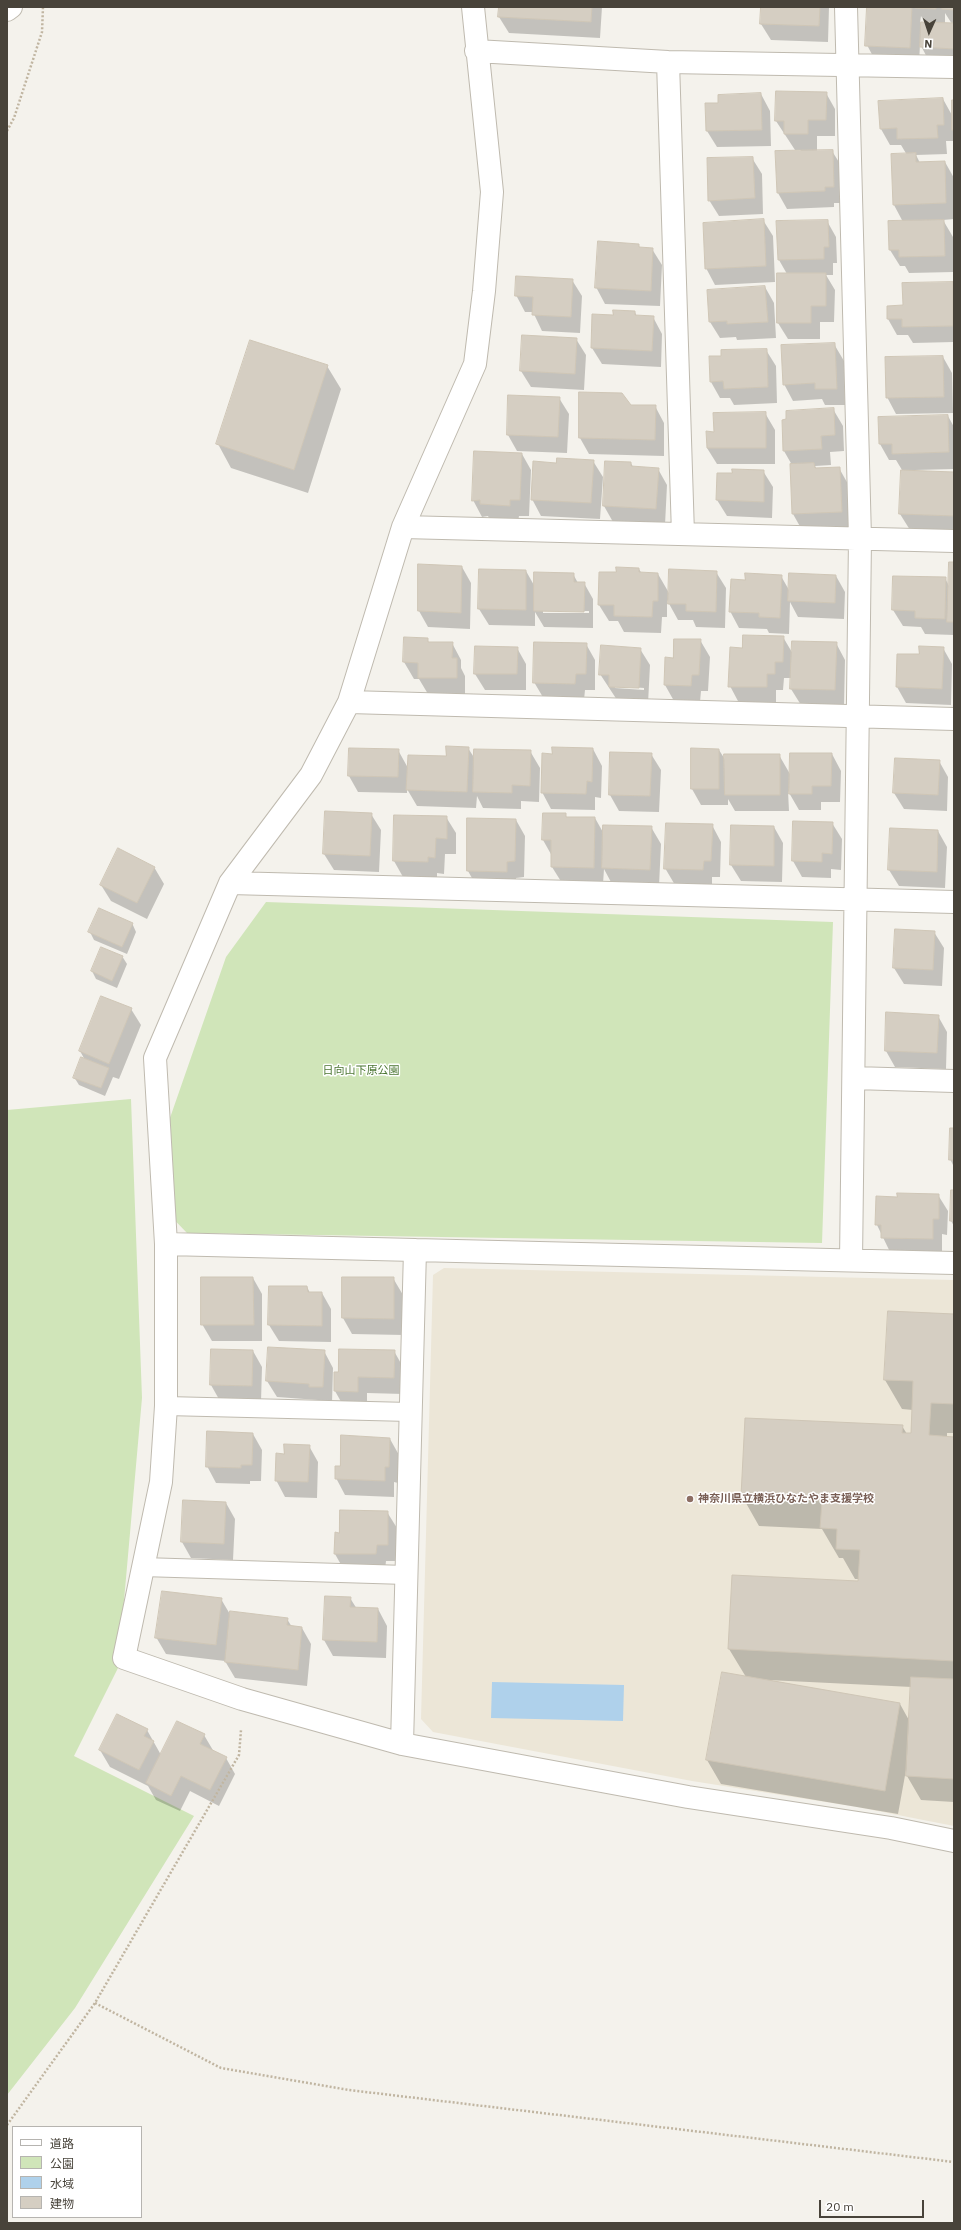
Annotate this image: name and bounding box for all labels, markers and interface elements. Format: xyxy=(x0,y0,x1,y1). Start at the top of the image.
north arrow xyxy=(909,12,949,52)
text: N xyxy=(924,37,933,51)
park label: 日向山下原公園 xyxy=(323,1064,399,1078)
place label: 神奈川県立横浜ひなたやま支援学校 xyxy=(698,1492,874,1506)
marker: 神奈川県立横浜ひなたやま支援学校 xyxy=(685,1494,695,1504)
legend xyxy=(12,2126,142,2218)
text: 道路 xyxy=(50,2136,74,2151)
text: 公園 xyxy=(50,2156,74,2171)
text: 水域 xyxy=(50,2176,74,2191)
scale bar xyxy=(821,2192,926,2218)
text: 建物 xyxy=(50,2196,74,2211)
text: 20 m xyxy=(826,2199,854,2214)

